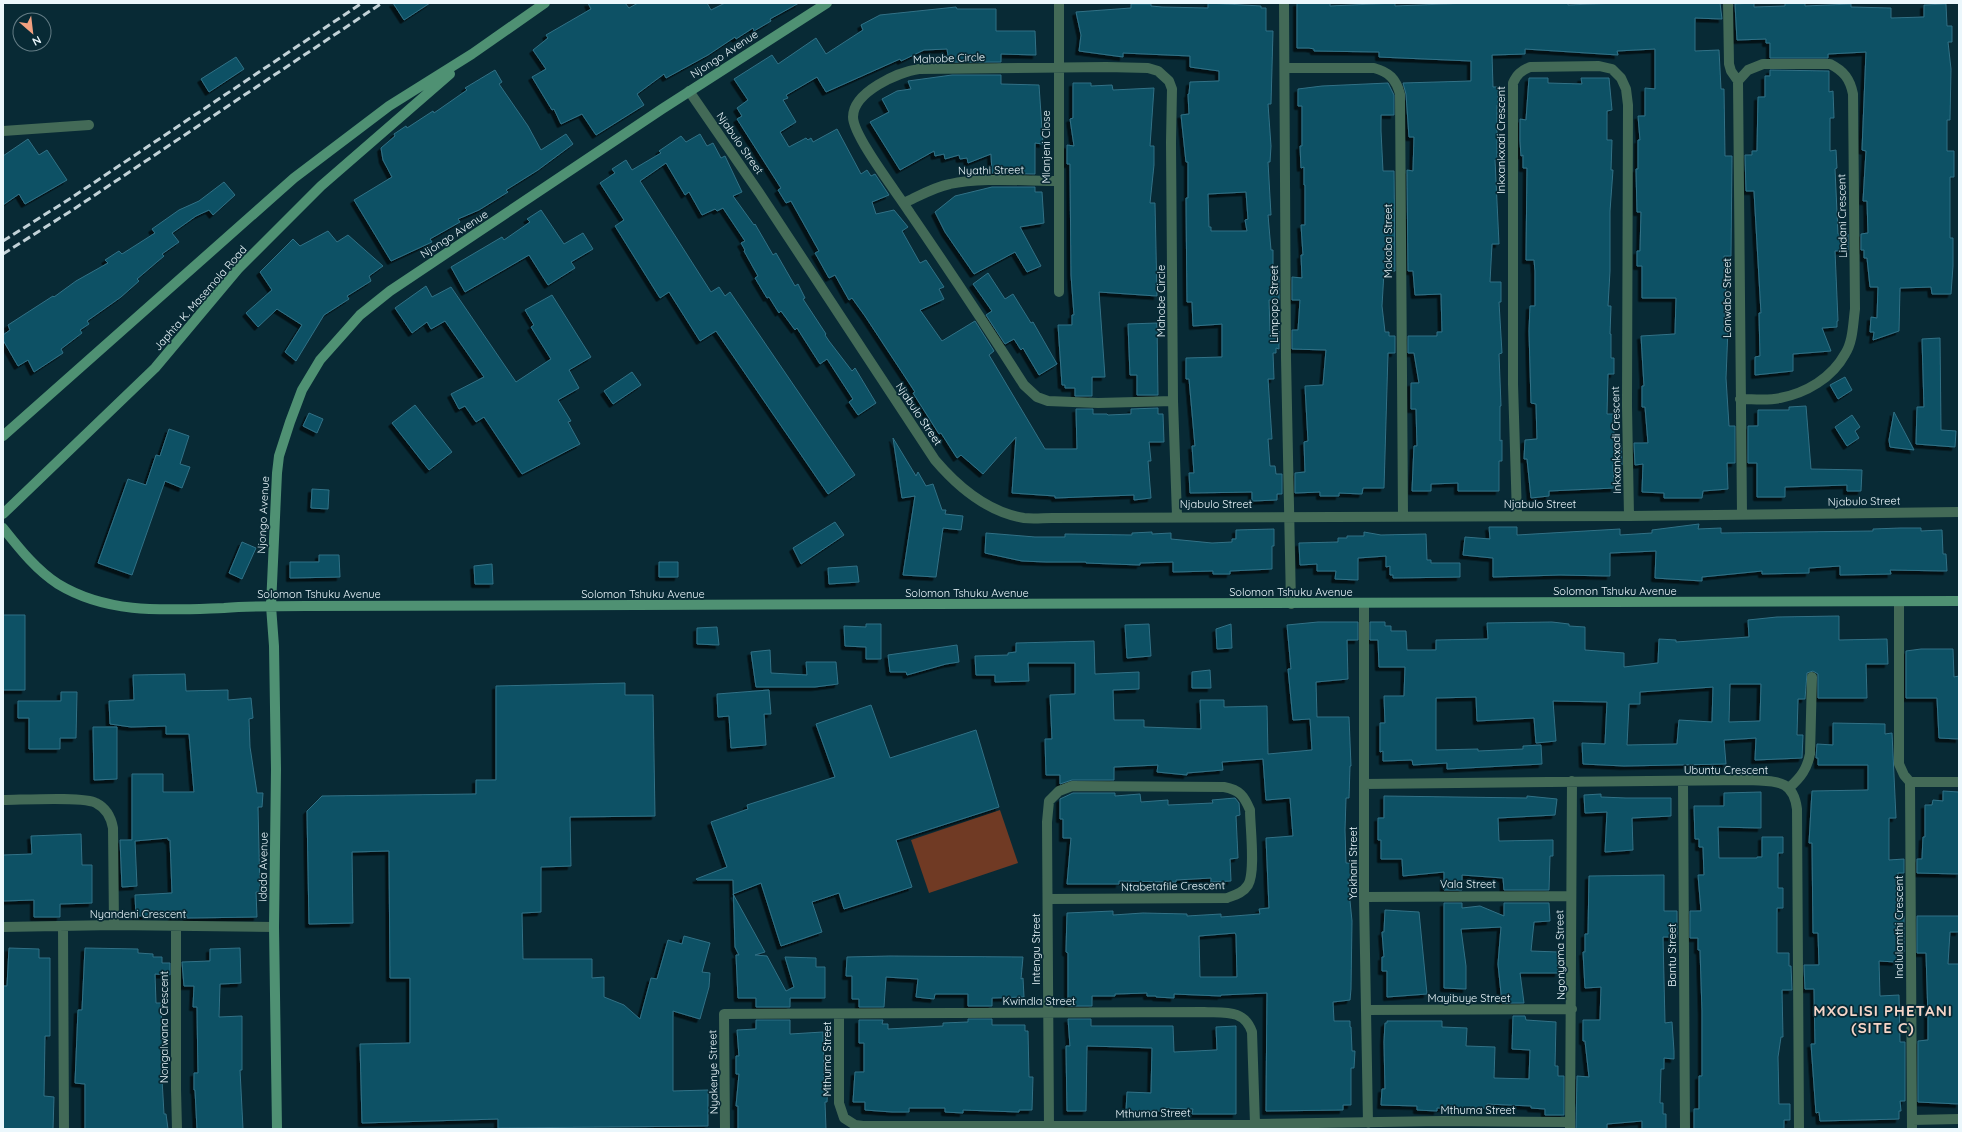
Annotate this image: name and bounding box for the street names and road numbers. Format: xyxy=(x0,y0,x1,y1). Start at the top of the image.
street label: Njongo Avenue xyxy=(688,27,760,81)
street label: Mahobe Circle xyxy=(913,50,985,66)
street label: Inkxankxadi Crescent xyxy=(1494,86,1508,194)
street label: Njabulo Street xyxy=(713,109,767,177)
street label: Mlanjeni Close xyxy=(1039,110,1053,184)
street label: Nyathi Street xyxy=(958,162,1025,178)
street label: Lindani Crescent xyxy=(1834,174,1850,258)
street label: Mokoba Street xyxy=(1381,204,1395,278)
street label: Njongo Avenue xyxy=(418,207,490,261)
street label: Japhta K. Masemola Road xyxy=(150,242,250,354)
street label: Lonwabo Street xyxy=(1720,258,1734,338)
street label: Mahobe Circle xyxy=(1154,265,1168,337)
street label: Limpopo Street xyxy=(1267,265,1281,343)
street label: Njabulo Street xyxy=(893,380,945,448)
street label: Inkxankxadi Crescent xyxy=(1608,386,1624,494)
street label: Njongo Avenue xyxy=(254,476,272,554)
street label: Njabulo Street xyxy=(1828,493,1901,509)
street label: Njabulo Street xyxy=(1180,497,1253,511)
street label: Njabulo Street xyxy=(1504,497,1577,511)
street label: Solomon Tshuku Avenue xyxy=(1553,584,1677,598)
street label: Solomon Tshuku Avenue xyxy=(1229,585,1353,599)
street label: Solomon Tshuku Avenue xyxy=(905,586,1029,600)
street label: Solomon Tshuku Avenue xyxy=(257,587,381,601)
street label: Solomon Tshuku Avenue xyxy=(581,587,705,601)
street label: Ubuntu Crescent xyxy=(1684,763,1769,777)
street label: Yakhani Street xyxy=(1346,826,1360,900)
street label: Idada Avenue xyxy=(255,832,271,902)
street label: Indlulamthi Crescent xyxy=(1892,875,1906,979)
street label: Vala Street xyxy=(1440,877,1496,891)
street label: Ntabetafile Crescent xyxy=(1121,878,1225,894)
street label: Nyandeni Crescent xyxy=(90,907,186,921)
street label: Ngonyama Street xyxy=(1552,909,1568,1000)
street label: Intengu Street xyxy=(1029,913,1043,985)
street label: Bantu Street xyxy=(1665,923,1679,987)
street label: Nongalwana Crescent xyxy=(157,971,171,1083)
street label: Mayibuye Street xyxy=(1428,991,1511,1005)
street label: Kwindla Street xyxy=(1002,994,1076,1008)
street label: Mthuma Street xyxy=(820,1021,834,1097)
street label: Nyakenye Street xyxy=(705,1029,721,1114)
street label: Mthuma Street xyxy=(1440,1103,1516,1117)
street label: Mthuma Street xyxy=(1115,1105,1191,1121)

